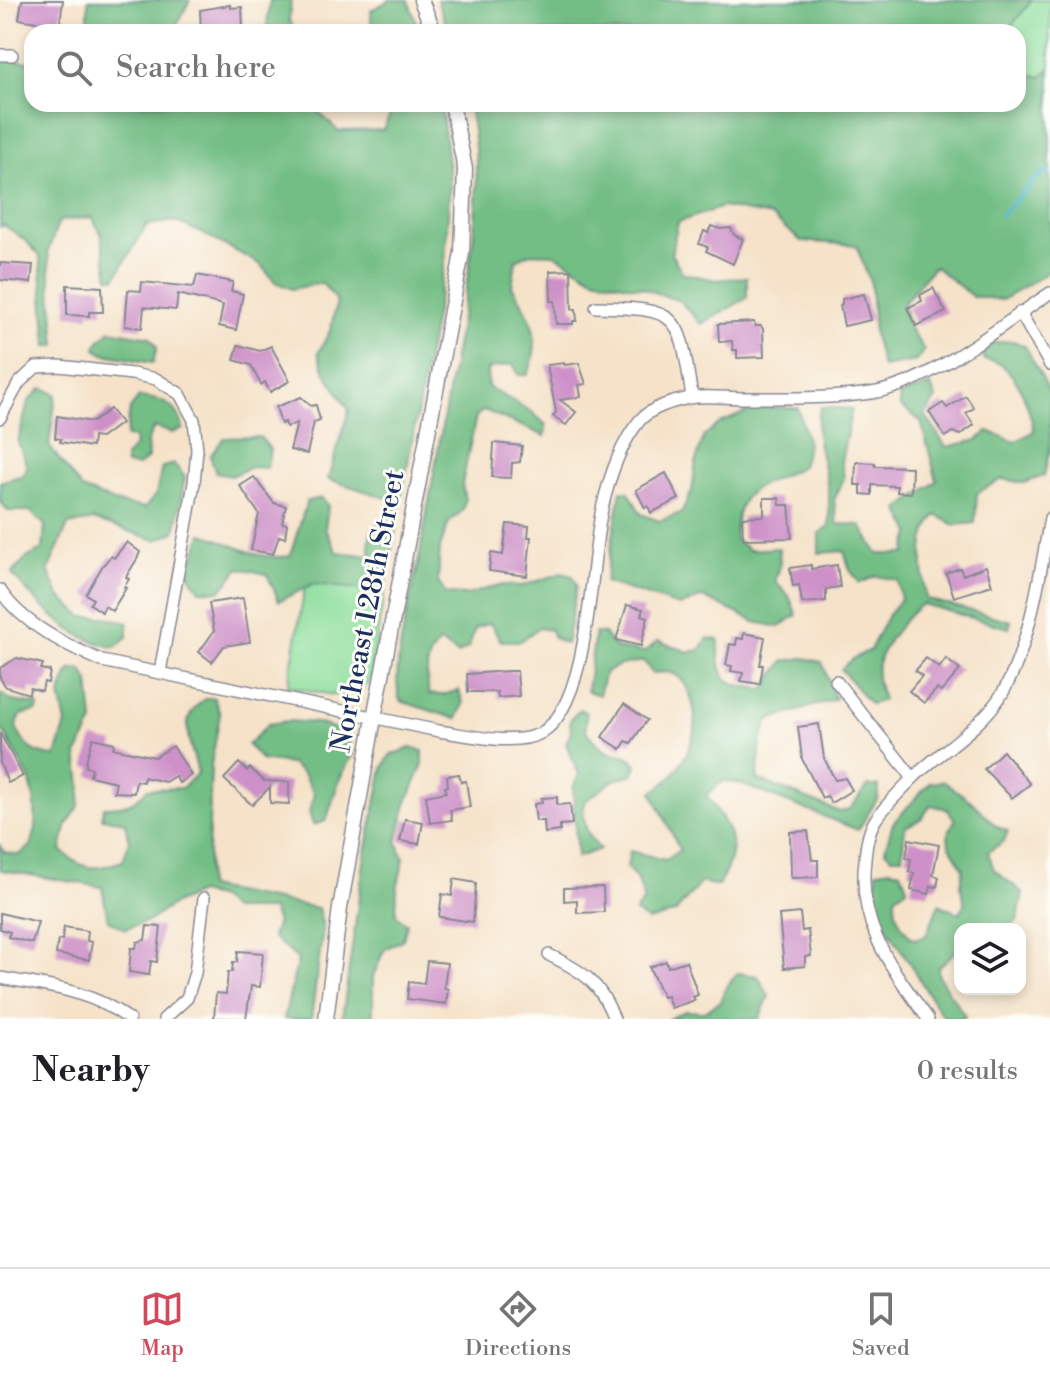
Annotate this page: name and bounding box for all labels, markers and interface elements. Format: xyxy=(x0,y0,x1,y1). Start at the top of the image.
search box xyxy=(24,24,1026,112)
icon: search xyxy=(52,46,96,90)
text: Search here xyxy=(116,49,276,87)
street label: Northeast 128th Street xyxy=(323,467,413,755)
map controls xyxy=(954,923,1026,995)
button: layers xyxy=(954,923,1026,995)
text: Nearby xyxy=(32,1050,150,1092)
text: 0 results xyxy=(917,1055,1018,1087)
tab: Map xyxy=(140,1287,184,1362)
tab: Directions xyxy=(465,1287,571,1362)
tab: Saved xyxy=(852,1287,910,1362)

